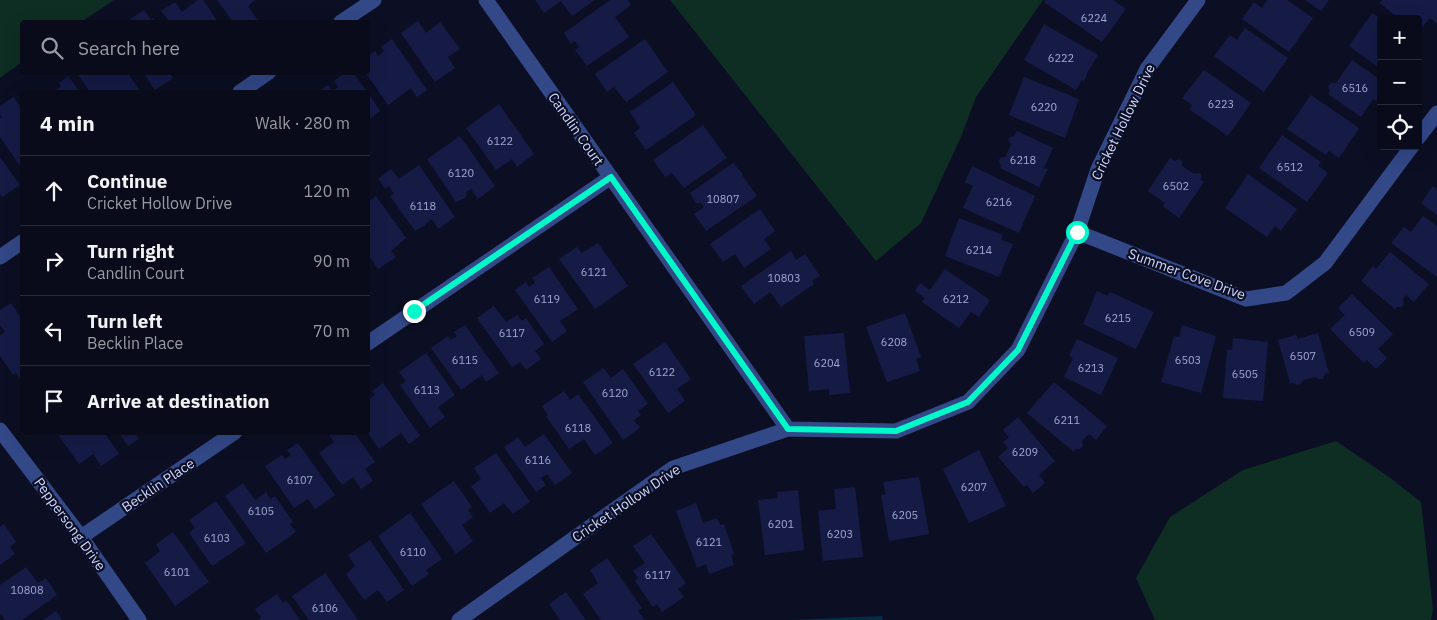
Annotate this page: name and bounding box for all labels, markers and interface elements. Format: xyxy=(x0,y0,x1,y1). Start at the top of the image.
house number: 6224 xyxy=(1081,11,1108,25)
map controls xyxy=(1377,15,1422,150)
button: + xyxy=(1377,15,1422,60)
search box xyxy=(20,20,370,75)
icon: search xyxy=(38,34,66,62)
text: Search here xyxy=(78,36,180,60)
house number: 6222 xyxy=(1048,51,1074,65)
button: − xyxy=(1377,60,1422,105)
street label: Cricket Hollow Drive xyxy=(1087,61,1159,183)
house number: 6516 xyxy=(1342,81,1368,95)
street label: Candlin Court xyxy=(544,89,608,169)
house number: 6223 xyxy=(1208,97,1234,111)
house number: 6220 xyxy=(1031,100,1057,114)
button: locate xyxy=(1377,105,1422,150)
text: 4 min xyxy=(40,109,95,137)
text: Walk · 280 m xyxy=(255,113,350,133)
house number: 6122 xyxy=(487,134,513,148)
house number: 6218 xyxy=(1010,153,1036,167)
house number: 6512 xyxy=(1277,160,1303,174)
house number: 6120 xyxy=(448,166,474,180)
text: Continue xyxy=(87,169,167,193)
icon: ahead xyxy=(40,177,68,205)
house number: 6502 xyxy=(1163,179,1189,193)
text: 120 m xyxy=(303,181,350,201)
house number: 10807 xyxy=(707,192,740,206)
text: Cricket Hollow Drive xyxy=(87,193,232,213)
house number: 6216 xyxy=(986,195,1012,209)
house number: 6118 xyxy=(410,199,436,213)
route start xyxy=(1066,221,1089,244)
text: Turn right xyxy=(87,239,174,263)
house number: 6214 xyxy=(966,243,993,257)
street label: Summer Cove Drive xyxy=(1126,244,1248,304)
icon: right xyxy=(40,247,68,275)
text: 90 m xyxy=(313,251,350,271)
text: Candlin Court xyxy=(87,263,185,283)
house number: 6121 xyxy=(581,265,608,279)
house number: 10803 xyxy=(768,271,801,285)
house number: 6119 xyxy=(534,292,560,306)
house number: 6212 xyxy=(943,292,969,306)
route end xyxy=(403,300,426,323)
text: Turn left xyxy=(87,309,163,333)
house number: 6215 xyxy=(1105,311,1131,325)
icon: left xyxy=(40,317,68,345)
text: 70 m xyxy=(313,321,350,341)
house number: 6509 xyxy=(1349,325,1375,339)
house number: 6117 xyxy=(499,326,525,340)
text: Becklin Place xyxy=(87,333,183,353)
house number: 6208 xyxy=(881,335,907,349)
house number: 6507 xyxy=(1290,349,1316,363)
house number: 6115 xyxy=(452,353,478,367)
house number: 6503 xyxy=(1175,353,1201,367)
house number: 6204 xyxy=(814,356,841,370)
house number: 6213 xyxy=(1078,361,1104,375)
house number: 6122 xyxy=(649,365,675,379)
house number: 6505 xyxy=(1232,367,1258,381)
house number: 6113 xyxy=(414,383,440,397)
house number: 6120 xyxy=(602,386,628,400)
icon: arrive xyxy=(40,387,68,415)
text: Arrive at destination xyxy=(87,389,270,413)
house number: 6211 xyxy=(1054,413,1081,427)
house number: 6118 xyxy=(565,421,591,435)
house number: 6209 xyxy=(1012,445,1038,459)
house number: 6116 xyxy=(525,453,551,467)
street label: Becklin Place xyxy=(118,454,198,516)
street label: Cricket Hollow Drive xyxy=(568,460,684,546)
house number: 6107 xyxy=(287,473,313,487)
street label: Peppersong Drive xyxy=(30,474,110,574)
house number: 6207 xyxy=(961,480,987,494)
house number: 6105 xyxy=(248,504,274,518)
house number: 6205 xyxy=(892,508,918,522)
house number: 6201 xyxy=(768,517,795,531)
house number: 6203 xyxy=(827,527,853,541)
house number: 6103 xyxy=(204,531,230,545)
house number: 6121 xyxy=(696,535,723,549)
house number: 6110 xyxy=(400,545,426,559)
house number: 6101 xyxy=(164,565,191,579)
house number: 6117 xyxy=(645,568,671,582)
house number: 10808 xyxy=(11,583,44,597)
house number: 6106 xyxy=(312,601,338,615)

